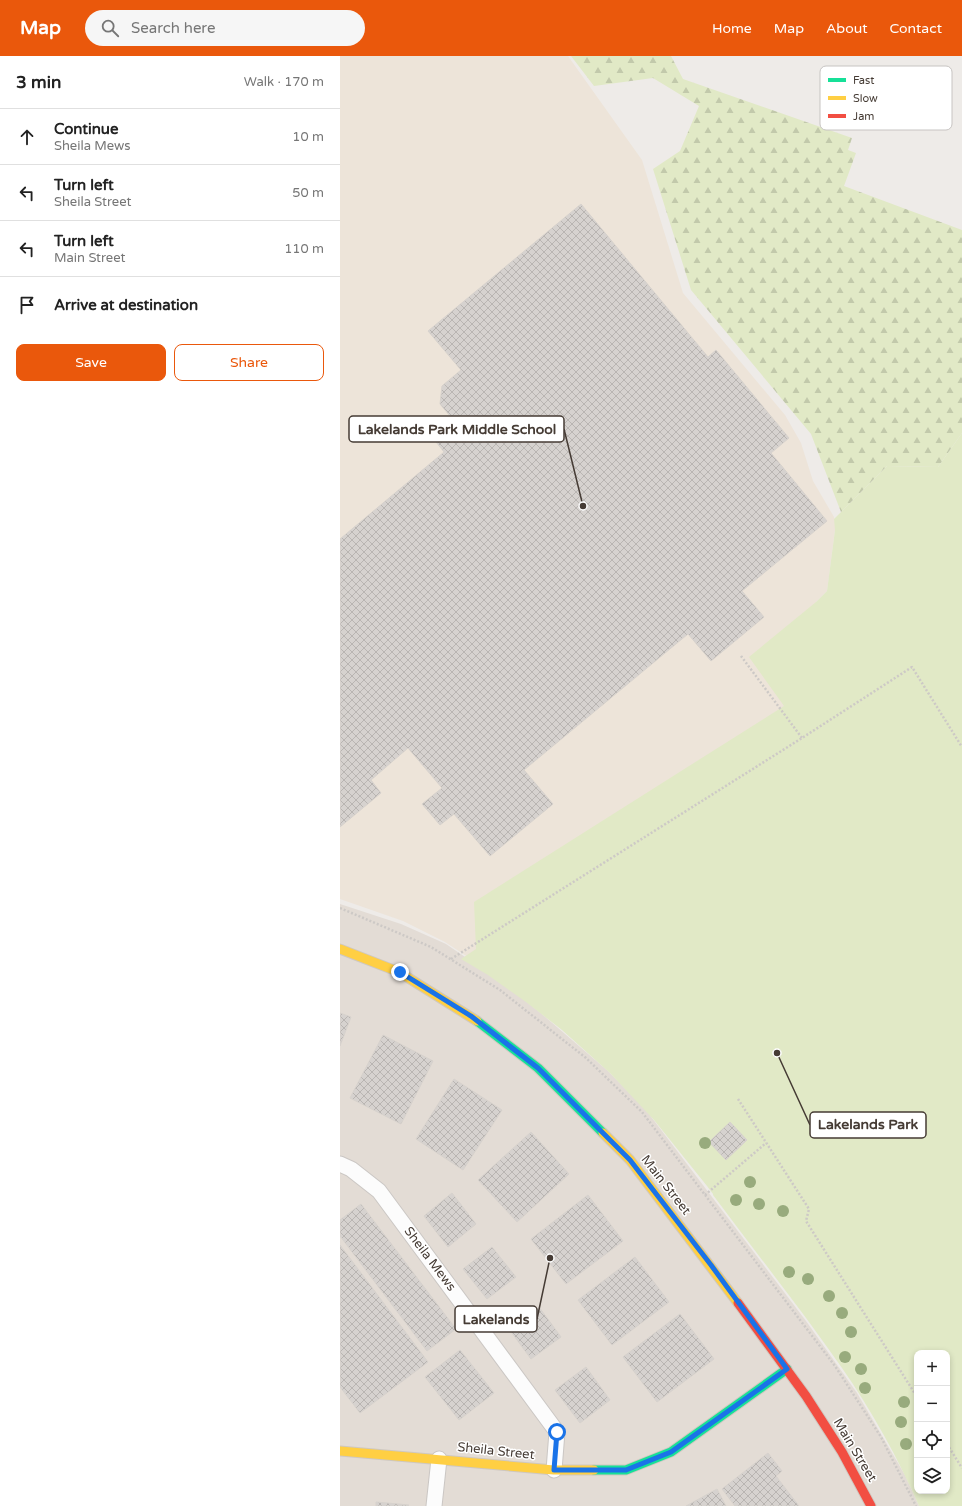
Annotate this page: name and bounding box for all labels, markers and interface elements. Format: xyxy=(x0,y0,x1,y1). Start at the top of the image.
search box xyxy=(85,10,365,46)
text: Map xyxy=(20,17,61,39)
icon: search xyxy=(99,17,121,39)
text: Search here xyxy=(131,19,215,37)
text: Home xyxy=(712,20,752,37)
text: Map xyxy=(774,20,804,37)
text: About xyxy=(826,20,868,37)
text: Contact xyxy=(890,20,942,37)
legend xyxy=(820,66,952,130)
text: 3 min xyxy=(16,72,61,93)
text: Walk · 170 m xyxy=(244,74,324,90)
text: Fast xyxy=(853,74,874,87)
text: Slow xyxy=(853,92,878,105)
text: Jam xyxy=(853,110,874,123)
text: Continue xyxy=(54,120,118,138)
icon: ahead xyxy=(16,126,38,148)
text: 10 m xyxy=(292,129,324,145)
text: Sheila Mews xyxy=(54,138,131,154)
text: Turn left xyxy=(54,176,114,194)
icon: left xyxy=(16,182,38,204)
text: 50 m xyxy=(292,185,324,201)
text: Sheila Street xyxy=(54,194,132,210)
text: Turn left xyxy=(54,232,114,250)
icon: left xyxy=(16,238,38,260)
text: 110 m xyxy=(284,241,324,257)
text: Main Street xyxy=(54,250,126,266)
icon: arrive xyxy=(16,294,38,316)
text: Arrive at destination xyxy=(54,296,198,314)
button: Save xyxy=(16,344,166,381)
button: Share xyxy=(174,344,324,381)
callout: Lakelands Park Middle School xyxy=(349,416,564,442)
text: Lakelands Park Middle School xyxy=(358,421,556,438)
route end xyxy=(391,963,409,981)
callout: Lakelands Park xyxy=(810,1112,926,1138)
text: Lakelands Park xyxy=(818,1116,919,1133)
street label: Main Street xyxy=(638,1152,694,1218)
street label: Sheila Mews xyxy=(401,1224,459,1294)
callout: Lakelands xyxy=(455,1306,537,1332)
text: Lakelands xyxy=(463,1311,530,1328)
map controls xyxy=(914,1350,950,1494)
button: + xyxy=(914,1350,950,1386)
button: − xyxy=(914,1386,950,1422)
street label: Main Street xyxy=(830,1415,880,1485)
button: locate xyxy=(914,1422,950,1458)
route start xyxy=(548,1423,566,1441)
street label: Sheila Street xyxy=(457,1439,535,1463)
button: layers xyxy=(914,1458,950,1494)

